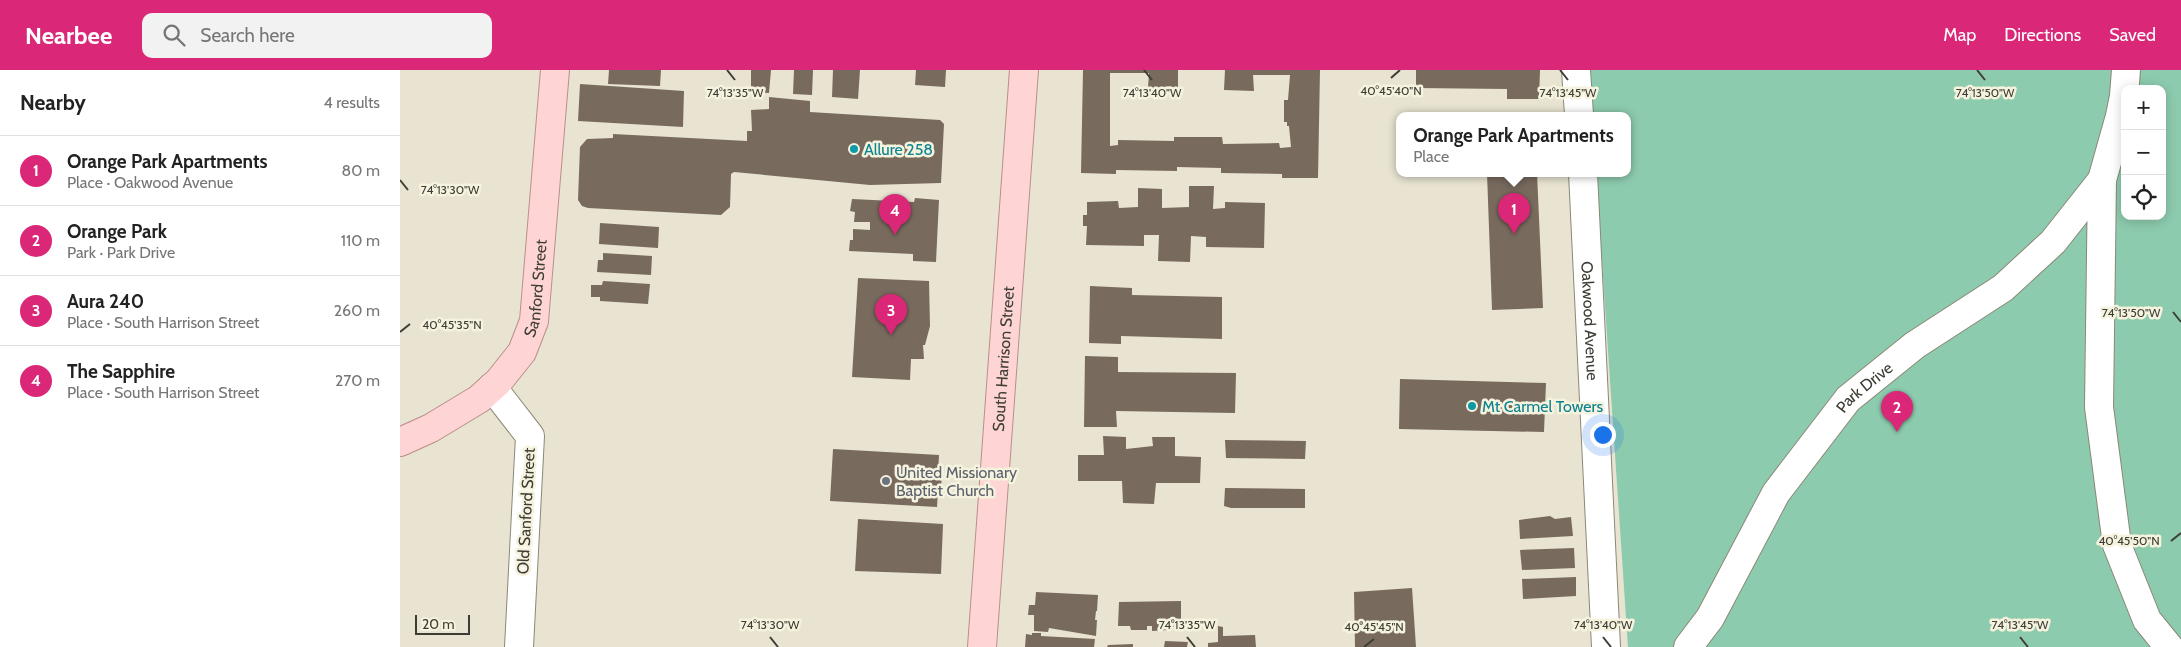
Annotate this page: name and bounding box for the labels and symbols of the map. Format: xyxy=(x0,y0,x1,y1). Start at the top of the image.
text: 40°45'40"N xyxy=(1360,83,1422,98)
text: 74°13'35"W xyxy=(707,85,764,100)
text: 74°13'40"W xyxy=(1123,85,1182,100)
text: 74°13'45"W xyxy=(1540,85,1597,100)
text: 74°13'50"W xyxy=(1956,85,2015,100)
place label: Allure 258 xyxy=(864,140,933,159)
marker: Allure 258 xyxy=(848,143,860,155)
text: 74°13'30"W xyxy=(421,182,480,197)
pin: 1 xyxy=(1498,193,1530,234)
pin: 4 xyxy=(879,194,911,235)
street label: Sanford Street xyxy=(519,238,550,340)
street label: Oakwood Avenue xyxy=(1578,261,1603,381)
street label: South Harrison Street xyxy=(988,285,1018,432)
pin: 3 xyxy=(875,294,907,335)
text: 74°13'50"W xyxy=(2102,305,2161,320)
text: 40°45'35"N xyxy=(422,317,482,332)
street label: Park Drive xyxy=(1832,358,1896,416)
pin: 2 xyxy=(1881,391,1913,432)
place label: Mt Carmel Towers xyxy=(1482,397,1604,416)
marker: Mt Carmel Towers xyxy=(1466,400,1478,412)
your location xyxy=(1590,422,1616,448)
street label: Old Sanford Street xyxy=(513,447,539,575)
place label: United Missionary Baptist Church xyxy=(896,463,1017,500)
marker: United Missionary Baptist Church xyxy=(880,475,892,487)
text: 40°45'50"N xyxy=(2098,533,2160,548)
scale bar xyxy=(415,612,470,635)
text: 74°13'30"W xyxy=(741,617,800,632)
text: 74°13'35"W xyxy=(1159,617,1216,632)
text: 74°13'40"W xyxy=(1574,617,1633,632)
text: 74°13'45"W xyxy=(1992,617,2049,632)
text: 40°45'45"N xyxy=(1344,619,1404,634)

